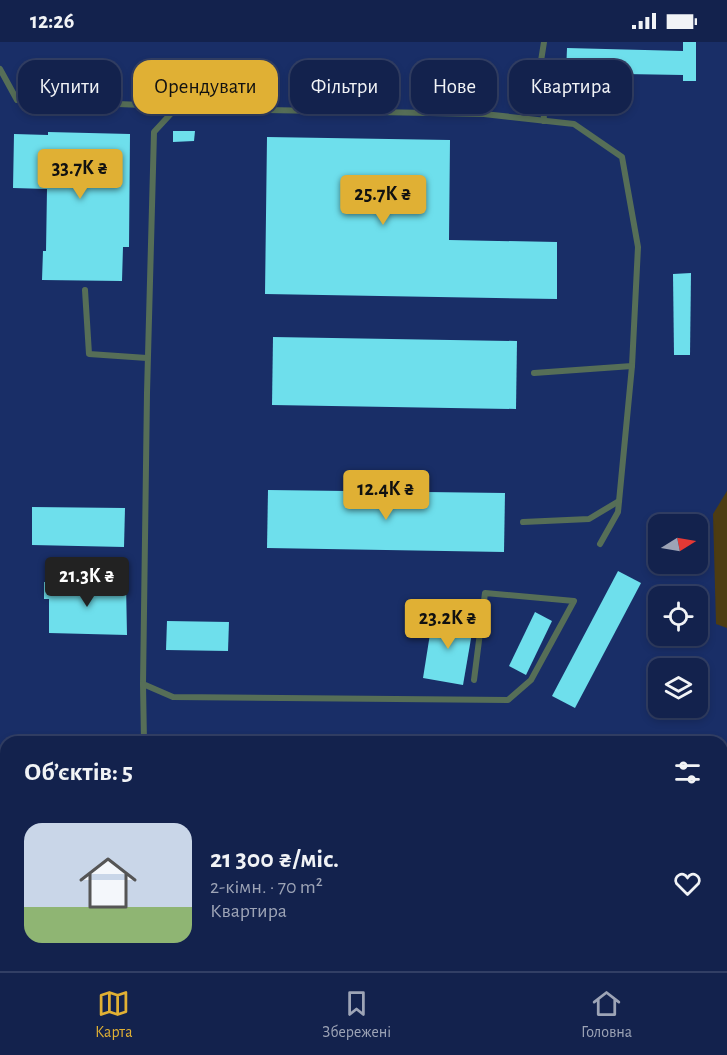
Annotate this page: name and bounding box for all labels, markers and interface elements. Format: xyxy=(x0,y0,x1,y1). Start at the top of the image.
text: 12:26 xyxy=(30,10,74,32)
chip: Купити xyxy=(18,60,121,114)
chip: Орендувати xyxy=(133,60,278,114)
chip: Фільтри xyxy=(290,60,399,114)
chip: Нове xyxy=(411,60,497,114)
chip: Квартира xyxy=(509,60,632,114)
pin: 33.7K ₴ xyxy=(25,149,135,200)
text: 33.7K ₴ xyxy=(52,158,108,178)
pin: 25.7K ₴ xyxy=(328,175,438,226)
text: 25.7K ₴ xyxy=(354,184,412,204)
pin: 12.4K ₴ xyxy=(331,470,441,521)
text: 12.4K ₴ xyxy=(357,479,415,499)
north arrow xyxy=(648,514,708,574)
map controls xyxy=(648,514,708,718)
pin: 21.3K ₴ xyxy=(32,557,142,608)
text: 21.3K ₴ xyxy=(59,566,115,586)
button: locate xyxy=(648,586,708,646)
pin: 23.2K ₴ xyxy=(393,599,503,650)
text: 23.2K ₴ xyxy=(419,608,477,628)
button: layers xyxy=(648,658,708,718)
icon: filters xyxy=(671,756,704,789)
text: Об’єктів: 5 xyxy=(24,759,133,785)
text: 21 300 ₴/міс. xyxy=(210,846,339,872)
icon: home xyxy=(72,847,144,919)
icon: heart xyxy=(671,867,704,900)
text: 2-кімн. · 70 m² xyxy=(210,877,323,897)
text: Квартира xyxy=(210,901,287,921)
tab: Карта xyxy=(95,987,132,1042)
tab: Збережені xyxy=(322,987,391,1042)
tab: Головна xyxy=(581,987,632,1042)

